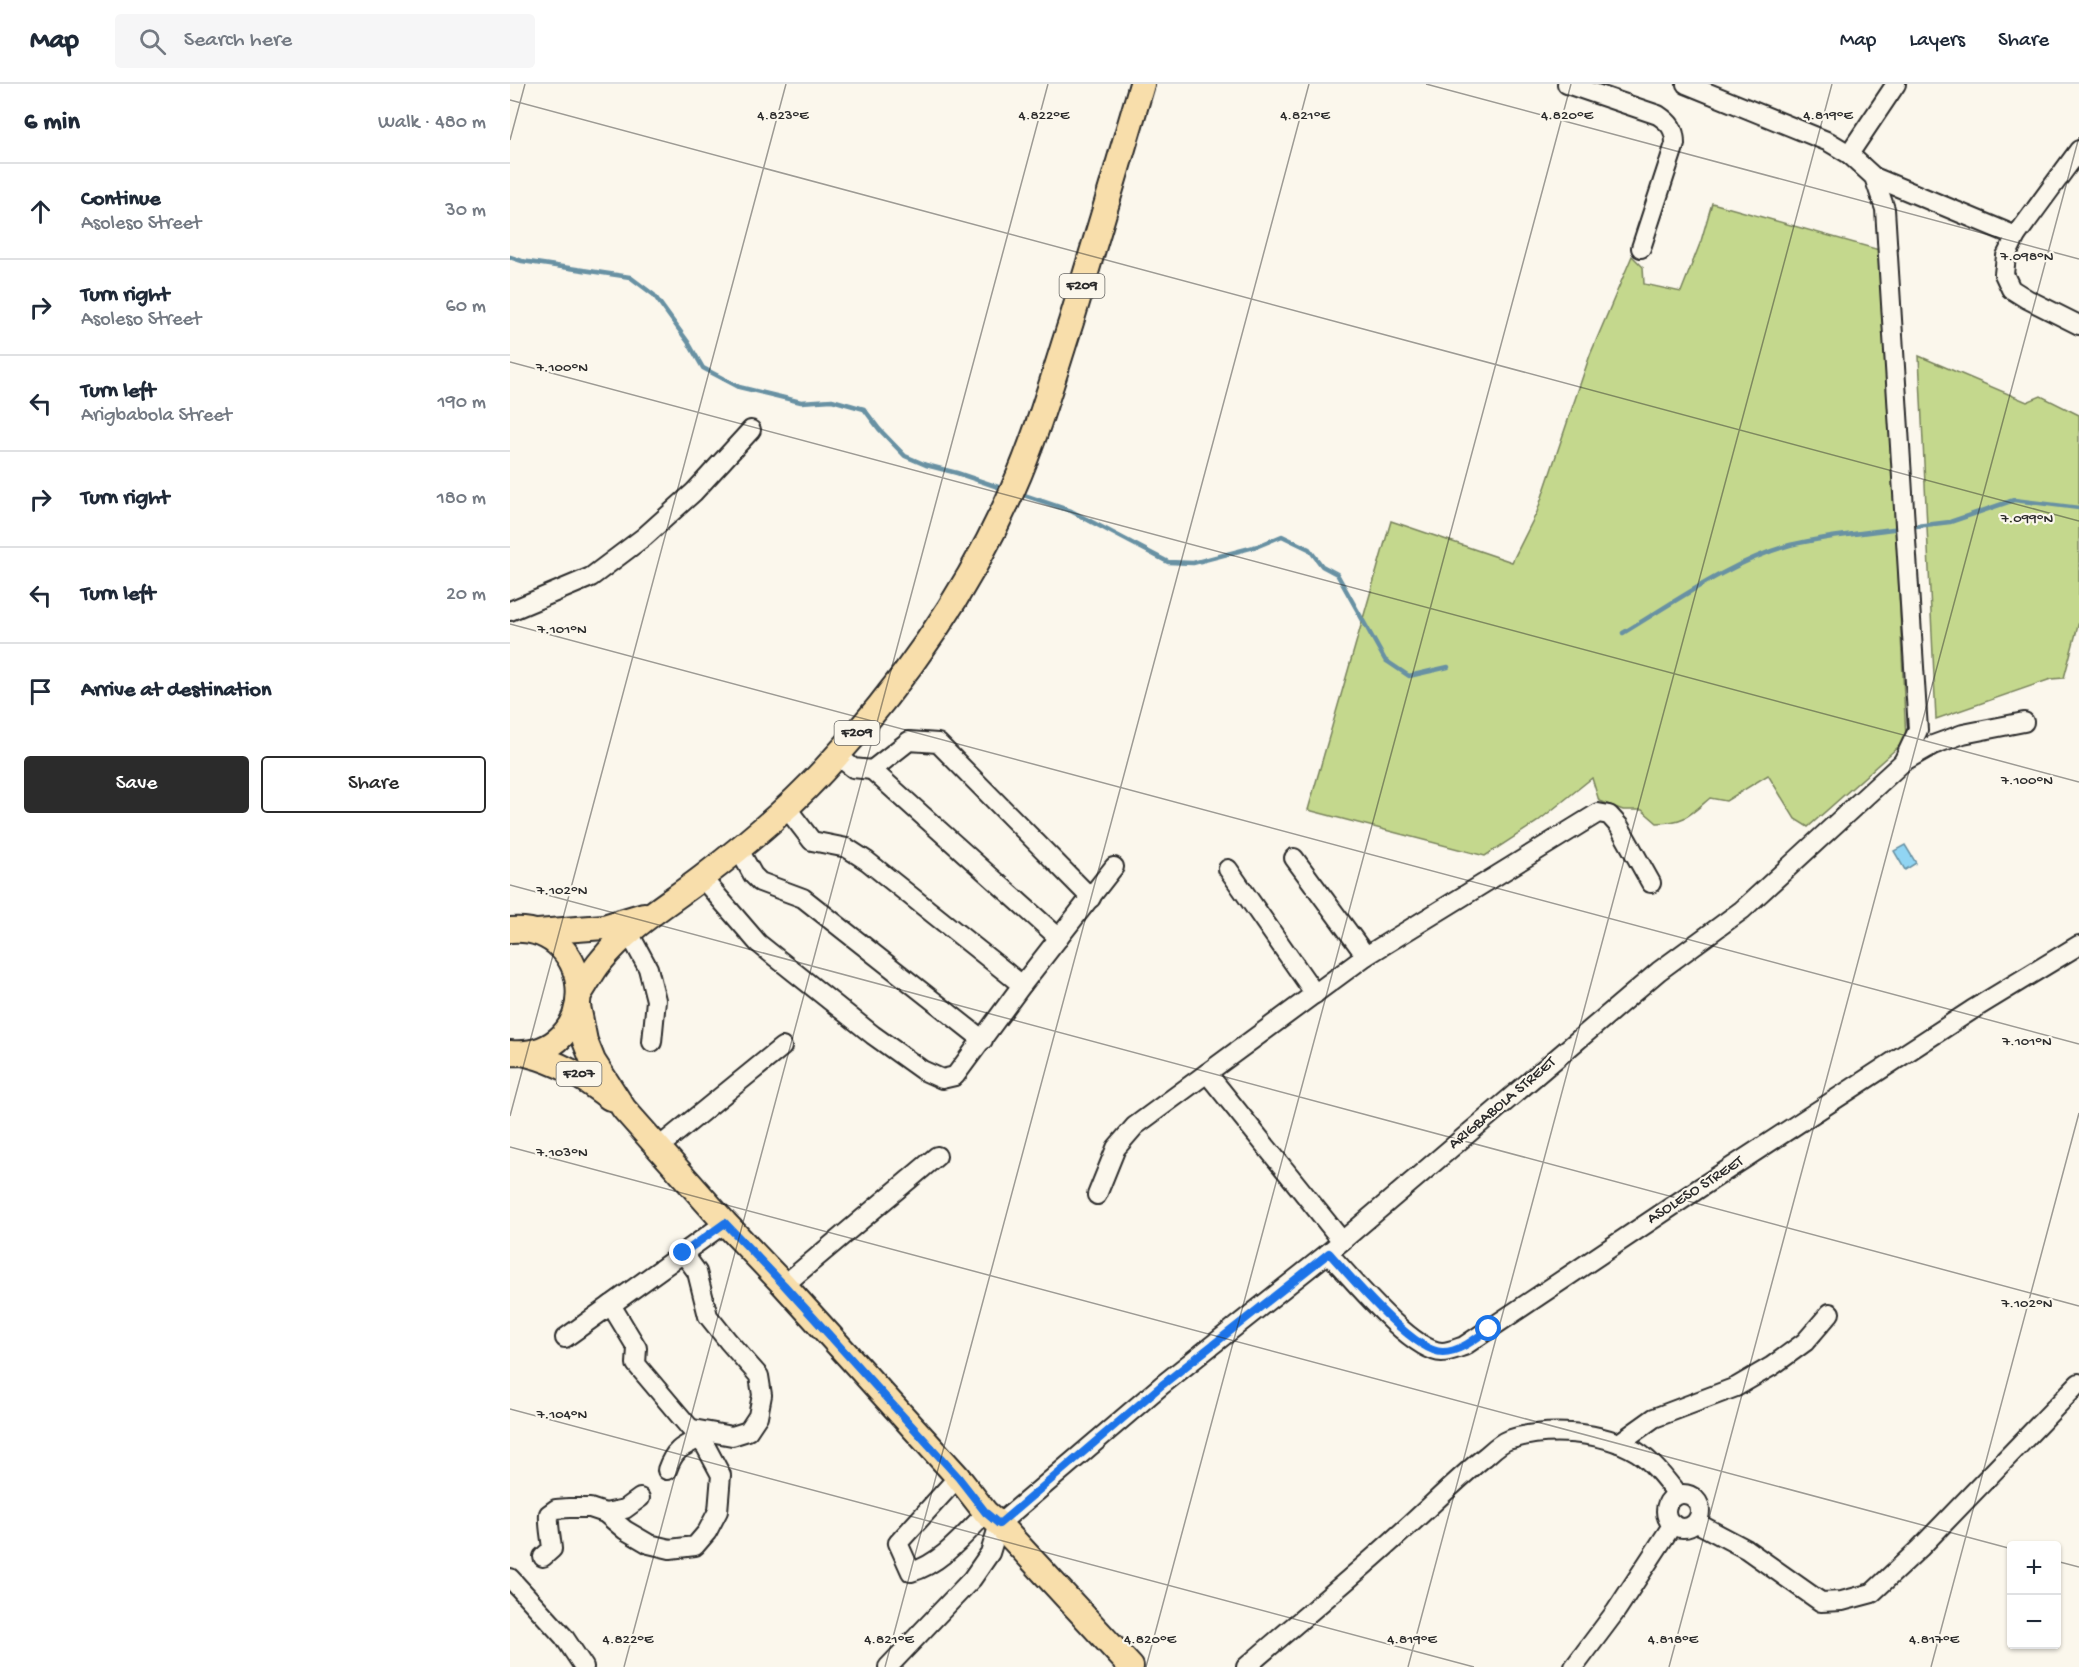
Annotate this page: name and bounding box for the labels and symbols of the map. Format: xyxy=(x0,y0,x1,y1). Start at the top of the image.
text: 4.823°E xyxy=(757,107,809,125)
text: 4.822°E xyxy=(1019,107,1070,125)
text: 4.821°E xyxy=(1280,107,1330,125)
text: 4.820°E xyxy=(1541,107,1594,125)
text: 4.819°E xyxy=(1803,107,1853,125)
text: 7.098°N xyxy=(1999,248,2054,266)
road number: F209 xyxy=(1060,274,1104,298)
text: 7.100°N xyxy=(535,359,588,377)
text: 7.099°N xyxy=(2000,510,2054,528)
text: 7.101°N xyxy=(536,621,587,639)
road number: F209 xyxy=(834,721,880,745)
text: 7.100°N xyxy=(2000,772,2053,790)
text: 7.102°N xyxy=(536,882,588,900)
text: 7.101°N xyxy=(2001,1033,2052,1051)
street label: ARIGBABOLA STREET xyxy=(1445,1053,1561,1154)
road number: F207 xyxy=(556,1062,602,1086)
text: 7.103°N xyxy=(535,1144,588,1162)
street label: ASOLESO STREET xyxy=(1644,1152,1749,1229)
route end xyxy=(669,1239,695,1265)
text: 7.102°N xyxy=(2001,1295,2053,1313)
route start xyxy=(1475,1315,1501,1341)
text: 7.104°N xyxy=(536,1406,588,1424)
text: 4.822°E xyxy=(603,1631,654,1649)
text: 4.821°E xyxy=(864,1631,914,1649)
text: 4.820°E xyxy=(1124,1631,1177,1649)
text: 4.819°E xyxy=(1387,1631,1437,1649)
text: 4.818°E xyxy=(1648,1631,1699,1649)
text: 4.817°E xyxy=(1909,1631,1960,1649)

